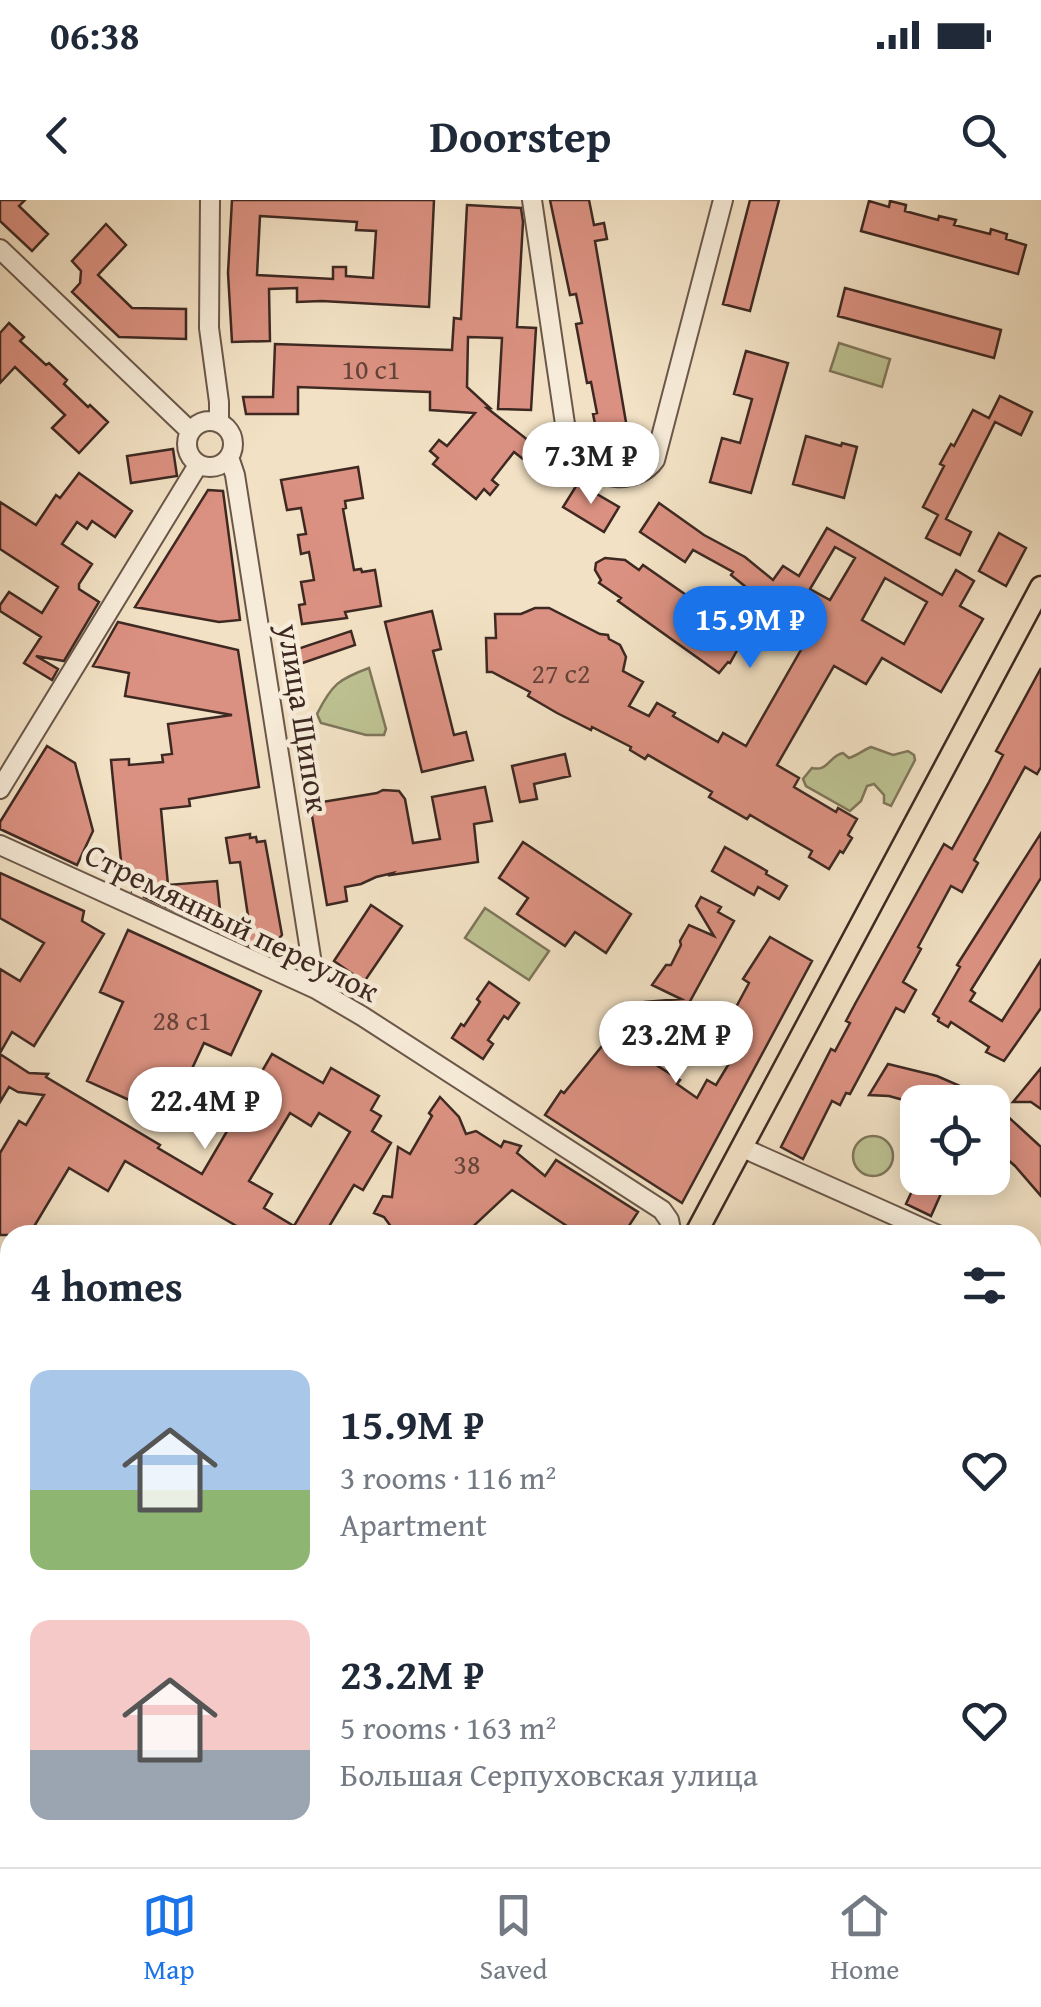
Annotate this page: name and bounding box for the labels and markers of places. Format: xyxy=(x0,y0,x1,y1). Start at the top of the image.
pin: 7.3M ₽ xyxy=(510,422,672,507)
pin: 15.9M ₽ xyxy=(658,586,842,671)
pin: 23.2M ₽ xyxy=(584,1001,768,1086)
pin: 22.4M ₽ xyxy=(113,1067,297,1152)

